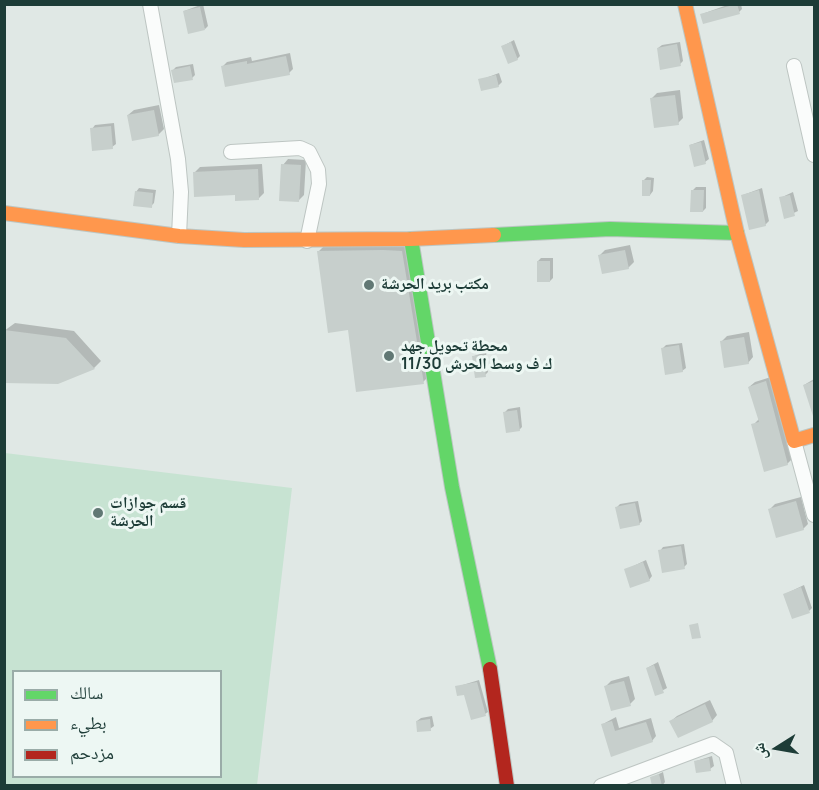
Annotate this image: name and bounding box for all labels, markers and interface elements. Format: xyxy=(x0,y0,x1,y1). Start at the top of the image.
place label: مكتب بريد الحرشة xyxy=(381,275,489,295)
marker: مكتب بريد الحرشة xyxy=(362,278,376,292)
place label: محطة تحويل جهد 11/30 ك ف وسط الحرش xyxy=(401,337,552,375)
marker: محطة تحويل جهد 11/30 ك ف وسط الحرش xyxy=(382,349,396,363)
place label: قسم جوازات الحرشة xyxy=(110,494,186,532)
marker: قسم جوازات الحرشة xyxy=(91,506,105,520)
legend xyxy=(12,670,222,778)
text: سالك xyxy=(70,680,103,704)
text: بطيء xyxy=(70,710,107,734)
north arrow xyxy=(747,718,807,778)
text: مزدحم xyxy=(70,740,114,764)
text: ش xyxy=(747,741,772,762)

